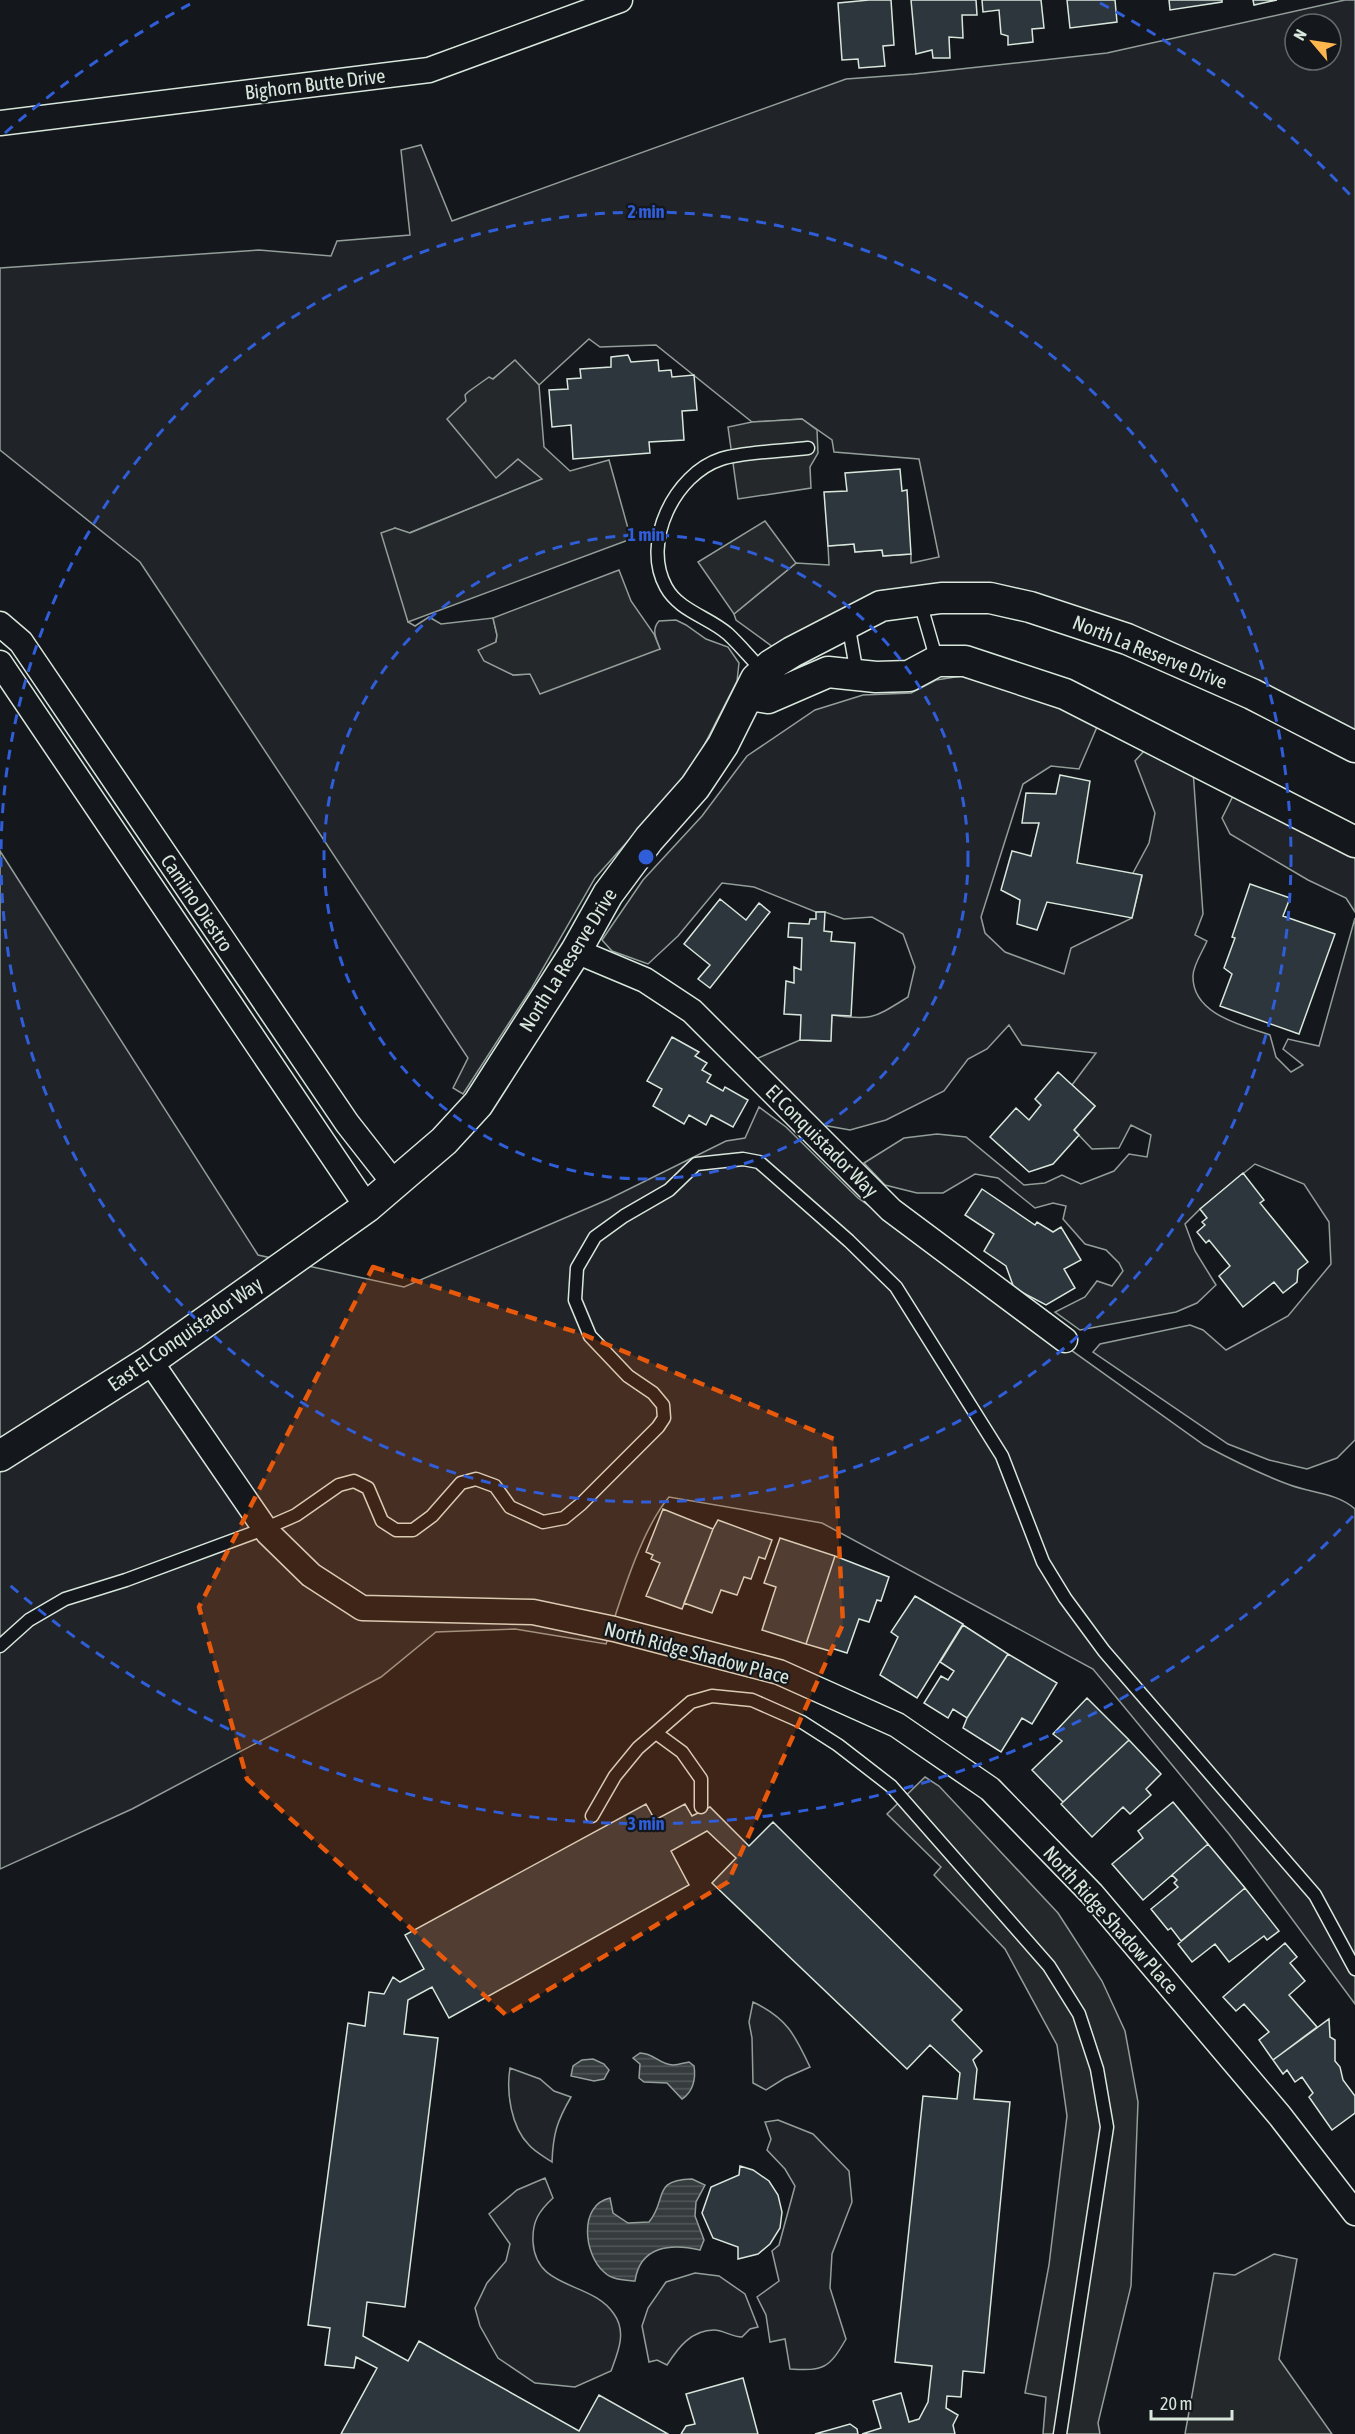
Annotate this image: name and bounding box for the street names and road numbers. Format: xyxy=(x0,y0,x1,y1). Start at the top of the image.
street label: Bighorn Butte Drive xyxy=(243,63,386,104)
street label: North La Reserve Drive xyxy=(1070,610,1231,693)
street label: Camino Diestro xyxy=(157,850,238,956)
street label: North La Reserve Drive xyxy=(514,884,621,1036)
street label: El Conquistador Way xyxy=(761,1080,883,1202)
street label: East El Conquistador Way xyxy=(103,1272,266,1395)
street label: North Ridge Shadow Place xyxy=(602,1617,792,1688)
street label: North Ridge Shadow Place xyxy=(1039,1841,1184,1998)

